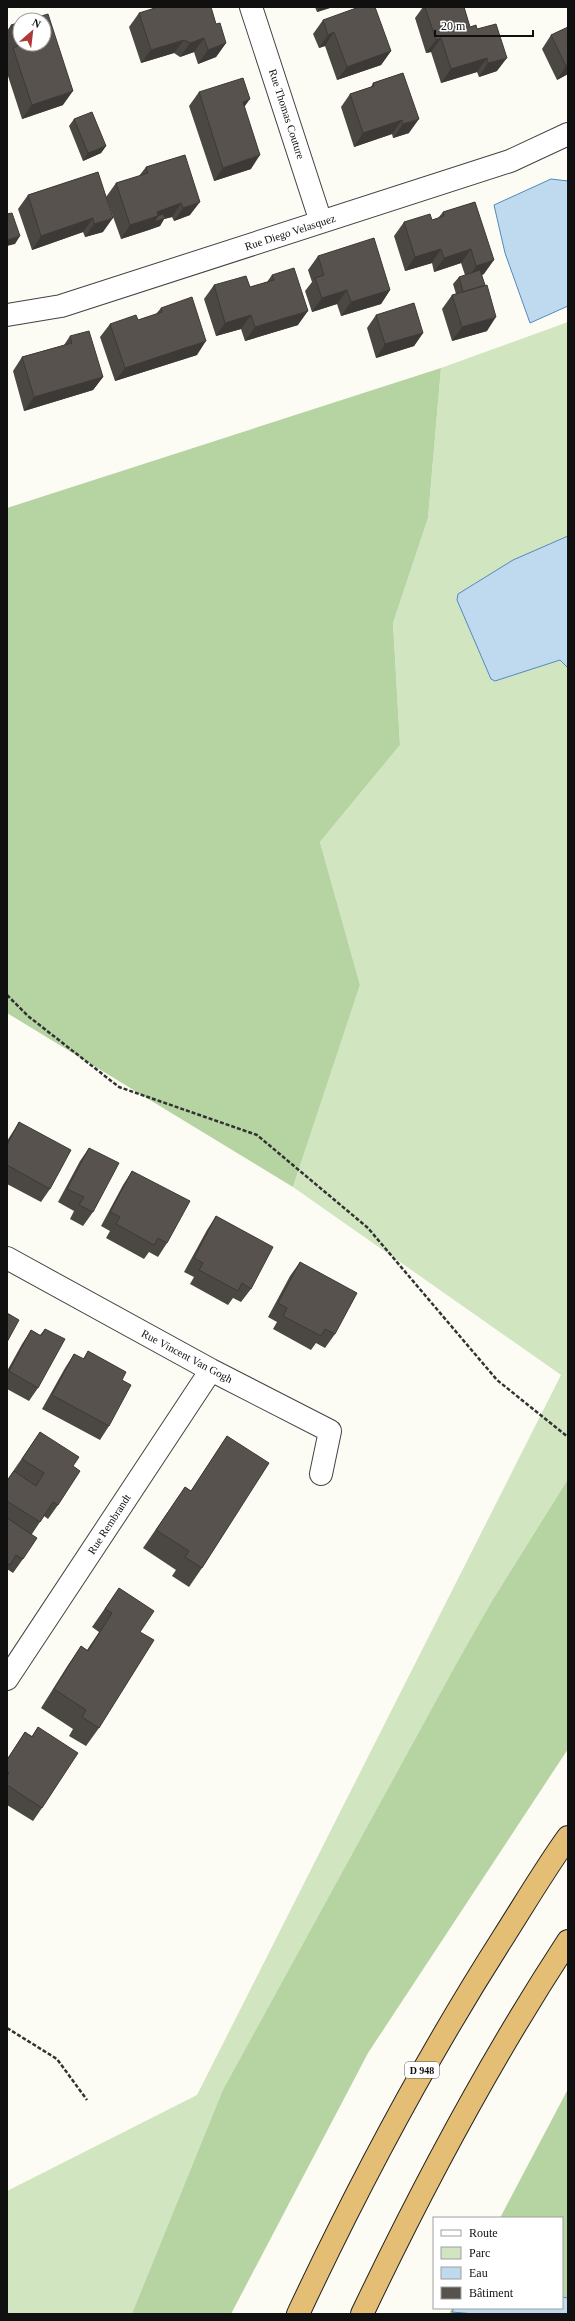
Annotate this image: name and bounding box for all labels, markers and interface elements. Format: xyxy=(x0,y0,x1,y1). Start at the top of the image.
north arrow xyxy=(12,12,52,52)
scale bar xyxy=(435,12,533,38)
text: N xyxy=(30,16,43,30)
text: 20 m xyxy=(441,19,466,33)
street label: Rue Thomas Couture xyxy=(267,67,307,161)
street label: Rue Diego Velasquez xyxy=(243,212,337,252)
street label: Rue Vincent Van Gogh xyxy=(139,1327,235,1385)
street label: Rue Rembrandt xyxy=(85,1492,133,1556)
road number: D 948 xyxy=(405,2062,439,2078)
legend xyxy=(433,2217,563,2309)
text: Route xyxy=(469,2226,498,2240)
text: Parc xyxy=(469,2246,490,2260)
text: Eau xyxy=(469,2266,488,2280)
text: Bâtiment xyxy=(469,2286,514,2300)

